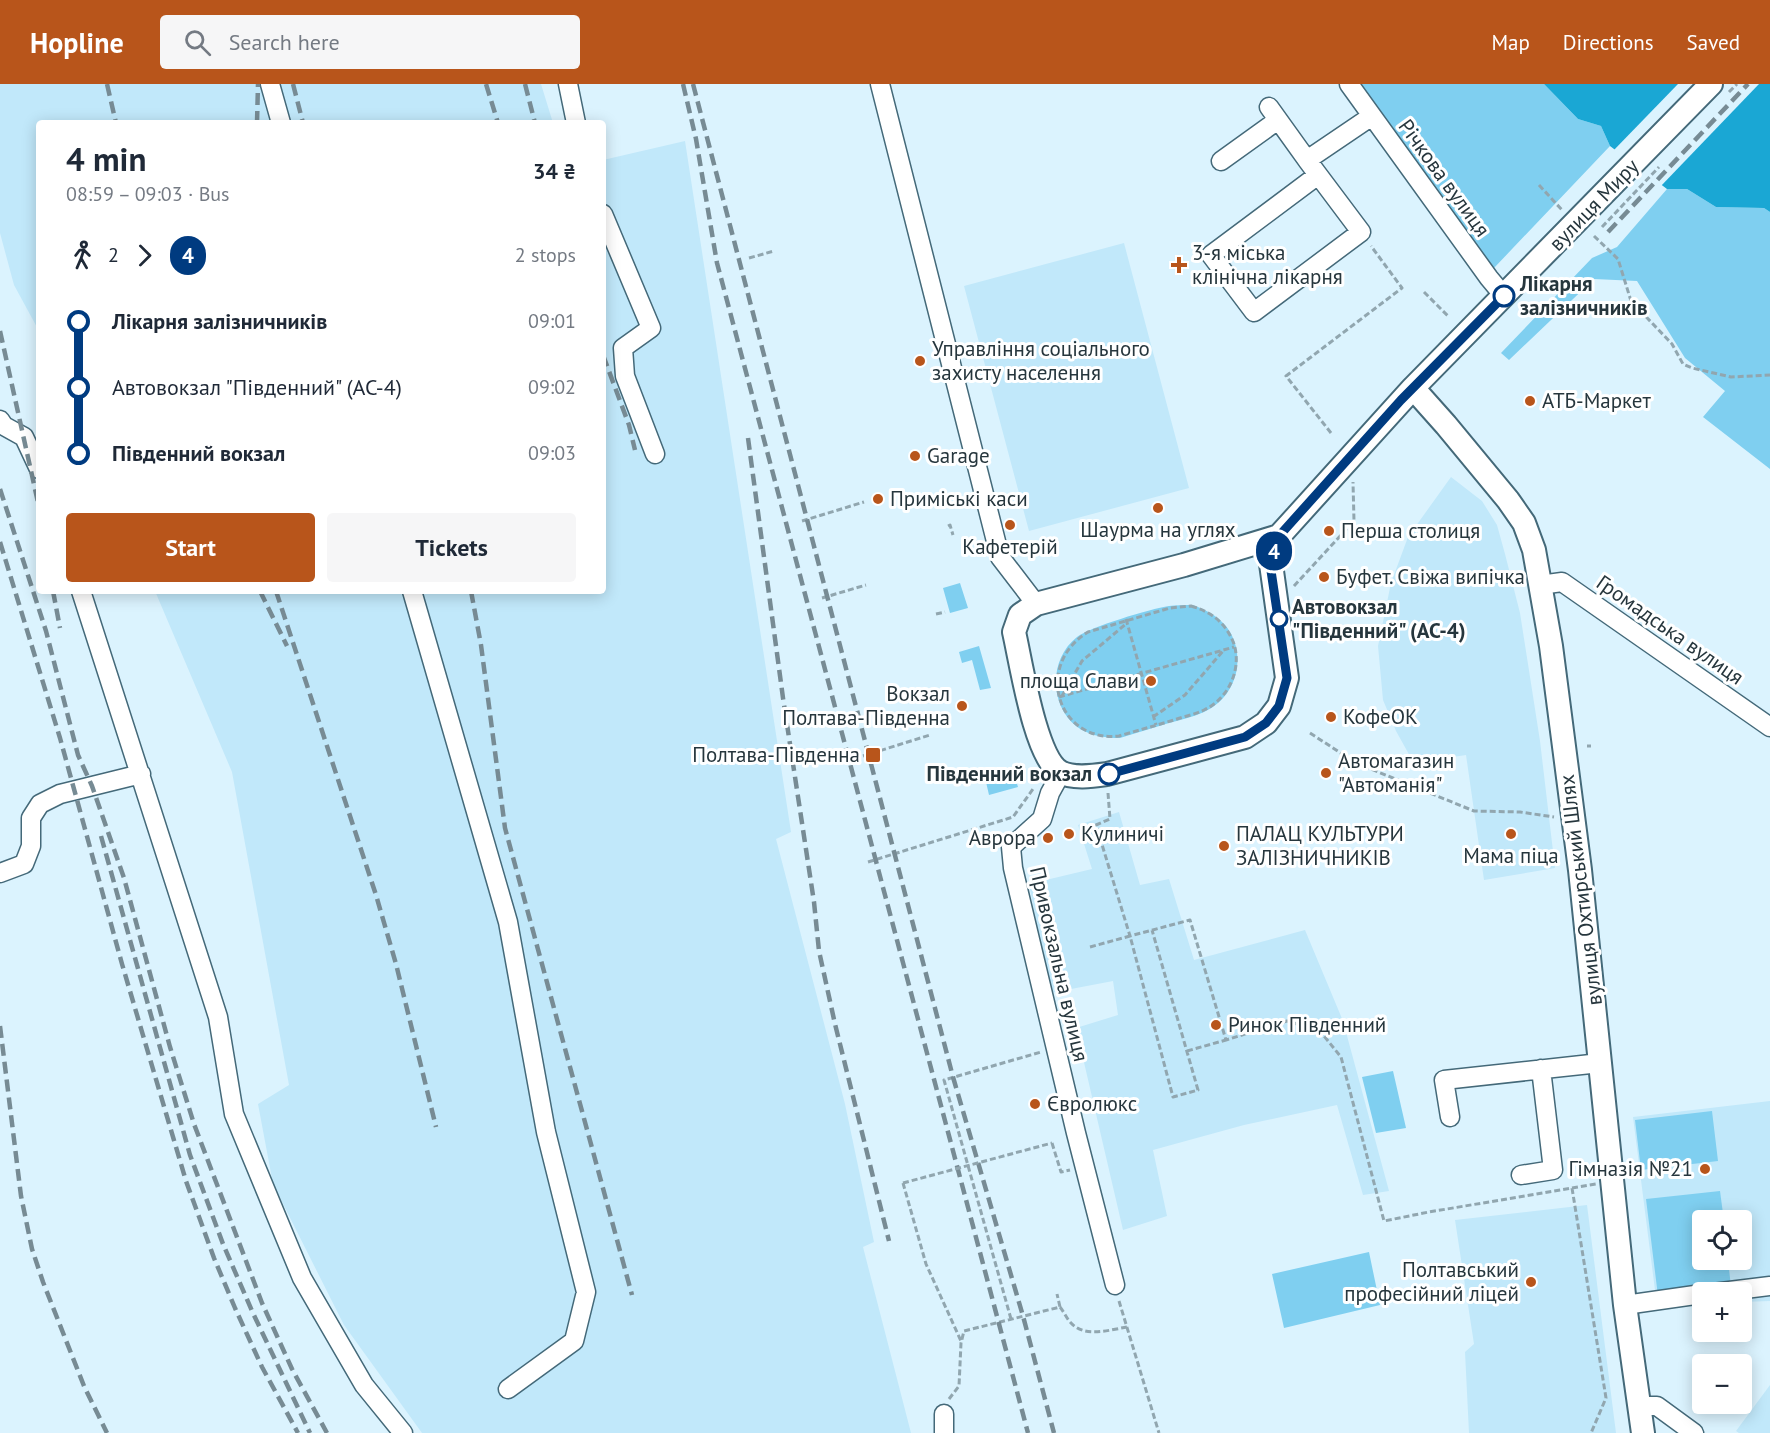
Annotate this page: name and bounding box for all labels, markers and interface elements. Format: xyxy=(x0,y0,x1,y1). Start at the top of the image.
search box xyxy=(160,15,580,69)
text: Hopline xyxy=(30,24,124,61)
icon: search xyxy=(181,26,214,59)
text: Search here xyxy=(229,28,340,56)
text: Map xyxy=(1491,29,1530,56)
text: Directions xyxy=(1563,29,1654,56)
text: Saved xyxy=(1687,29,1740,56)
street label: Річкова вулиця xyxy=(1393,114,1496,242)
text: 4 min xyxy=(66,137,147,180)
street label: вулиця Миру xyxy=(1543,153,1645,256)
text: 34 ₴ xyxy=(533,157,576,185)
text: 08:59 – 09:03 · Bus xyxy=(66,181,230,207)
icon: walk xyxy=(66,239,99,272)
icon: forward xyxy=(128,239,161,272)
place label: 3-я міська клінічна лікарня xyxy=(1192,239,1343,290)
text: 2 xyxy=(108,242,119,268)
text: 4 xyxy=(182,242,194,269)
text: 2 stops xyxy=(515,242,576,268)
marker: 3-я міська клінічна лікарня xyxy=(1170,256,1188,274)
place label: Лікарня залізничників xyxy=(1519,270,1648,321)
marker: Лікарня залізничників xyxy=(1493,285,1515,307)
text: Лікарня залізничників xyxy=(112,307,327,335)
text: 09:01 xyxy=(528,308,576,334)
place label: Управління соціального захисту населення xyxy=(932,335,1150,386)
marker: Управління соціального захисту населення xyxy=(913,354,927,368)
text: Автовокзал "Південний" (АС-4) xyxy=(112,373,402,401)
text: 09:02 xyxy=(528,374,576,400)
place label: АТБ-Маркет xyxy=(1542,387,1652,414)
marker: АТБ-Маркет xyxy=(1523,394,1537,408)
text: Південний вокзал xyxy=(112,439,285,467)
text: 09:03 xyxy=(528,440,576,466)
place label: Garage xyxy=(927,442,990,469)
marker: Garage xyxy=(908,449,922,463)
place label: Приміські каси xyxy=(890,485,1028,512)
marker: Приміські каси xyxy=(871,492,885,506)
marker: Шаурма на углях xyxy=(1151,501,1165,515)
button: Start xyxy=(66,513,315,582)
button: Tickets xyxy=(327,513,576,582)
place label: Шаурма на углях xyxy=(1080,516,1236,543)
place label: Перша столиця xyxy=(1341,517,1480,544)
marker: Кафетерій xyxy=(1003,518,1017,532)
marker: Перша столиця xyxy=(1322,524,1336,538)
line badge: 4 xyxy=(1254,532,1294,570)
place label: Кафетерій xyxy=(962,533,1058,560)
text: 4 xyxy=(1268,538,1280,565)
place label: Буфет. Свіжа випічка xyxy=(1336,563,1525,590)
street label: Громадська вулиця xyxy=(1591,569,1749,690)
marker: Буфет. Свіжа випічка xyxy=(1317,570,1331,584)
place label: Автовокзал "Південний" (АС-4) xyxy=(1292,593,1466,644)
marker: Автовокзал "Південний" (АС-4) xyxy=(1270,610,1288,628)
place label: площа Слави xyxy=(1020,667,1139,694)
marker: площа Слави xyxy=(1144,674,1158,688)
place label: Вокзал Полтава-Південна xyxy=(782,680,950,731)
marker: Вокзал Полтава-Південна xyxy=(955,699,969,713)
place label: КофеОК xyxy=(1343,703,1418,730)
marker: КофеОК xyxy=(1324,710,1338,724)
place label: Полтава-Південна xyxy=(692,741,860,768)
marker: Полтава-Південна xyxy=(864,746,882,764)
place label: Автомагазин "Автоманія" xyxy=(1338,747,1454,798)
place label: Південний вокзал xyxy=(927,760,1092,787)
marker: Південний вокзал xyxy=(1098,763,1120,785)
marker: Автомагазин "Автоманія" xyxy=(1319,766,1333,780)
street label: вулиця Охтирський Шлях xyxy=(1553,773,1608,1007)
place label: Кулиничі xyxy=(1081,820,1164,847)
place label: ПАЛАЦ КУЛЬТУРИ ЗАЛIЗНИЧНИКIВ xyxy=(1236,820,1404,871)
place label: Аврора xyxy=(969,824,1036,851)
marker: Кулиничі xyxy=(1062,827,1076,841)
marker: Мама піца xyxy=(1504,827,1518,841)
marker: Аврора xyxy=(1041,831,1055,845)
marker: ПАЛАЦ КУЛЬТУРИ ЗАЛIЗНИЧНИКIВ xyxy=(1217,839,1231,853)
place label: Мама піца xyxy=(1463,842,1559,869)
street label: Привокзальна вулиця xyxy=(1024,864,1095,1064)
place label: Ринок Південний xyxy=(1228,1011,1386,1038)
marker: Ринок Південний xyxy=(1209,1018,1223,1032)
place label: Євролюкс xyxy=(1047,1090,1137,1117)
marker: Євролюкс xyxy=(1028,1097,1042,1111)
place label: Гімназія №21 xyxy=(1568,1155,1693,1182)
marker: Гімназія №21 xyxy=(1698,1162,1712,1176)
map controls xyxy=(1692,1210,1752,1414)
button: locate xyxy=(1692,1210,1752,1270)
place label: Полтавський професійний ліцей xyxy=(1344,1256,1519,1307)
marker: Полтавський професійний ліцей xyxy=(1524,1275,1538,1289)
button: + xyxy=(1692,1282,1752,1342)
button: − xyxy=(1692,1354,1752,1414)

